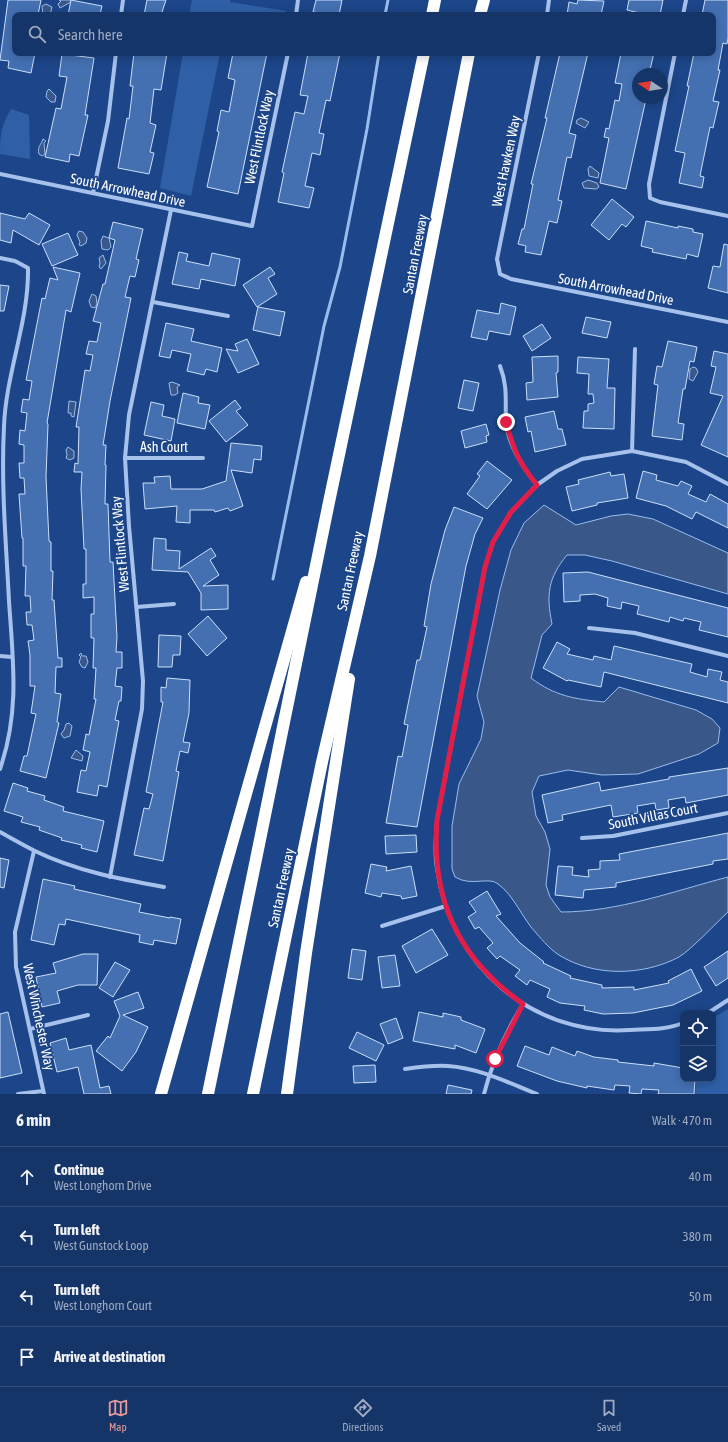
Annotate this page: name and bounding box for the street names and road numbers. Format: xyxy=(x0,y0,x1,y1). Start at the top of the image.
street label: West Flintlock Way xyxy=(241,88,277,186)
street label: West Hawken Way xyxy=(489,114,524,208)
street label: South Arrowhead Drive xyxy=(69,170,187,210)
street label: Santan Freeway xyxy=(399,213,431,295)
street label: South Arrowhead Drive xyxy=(557,270,675,308)
street label: Ash Court xyxy=(140,439,188,455)
street label: West Flintlock Way xyxy=(108,495,132,592)
street label: Santan Freeway xyxy=(334,530,366,612)
street label: South Villas Court xyxy=(607,800,699,832)
street label: Santan Freeway xyxy=(265,847,297,929)
street label: West Winchester Way xyxy=(20,962,58,1072)

